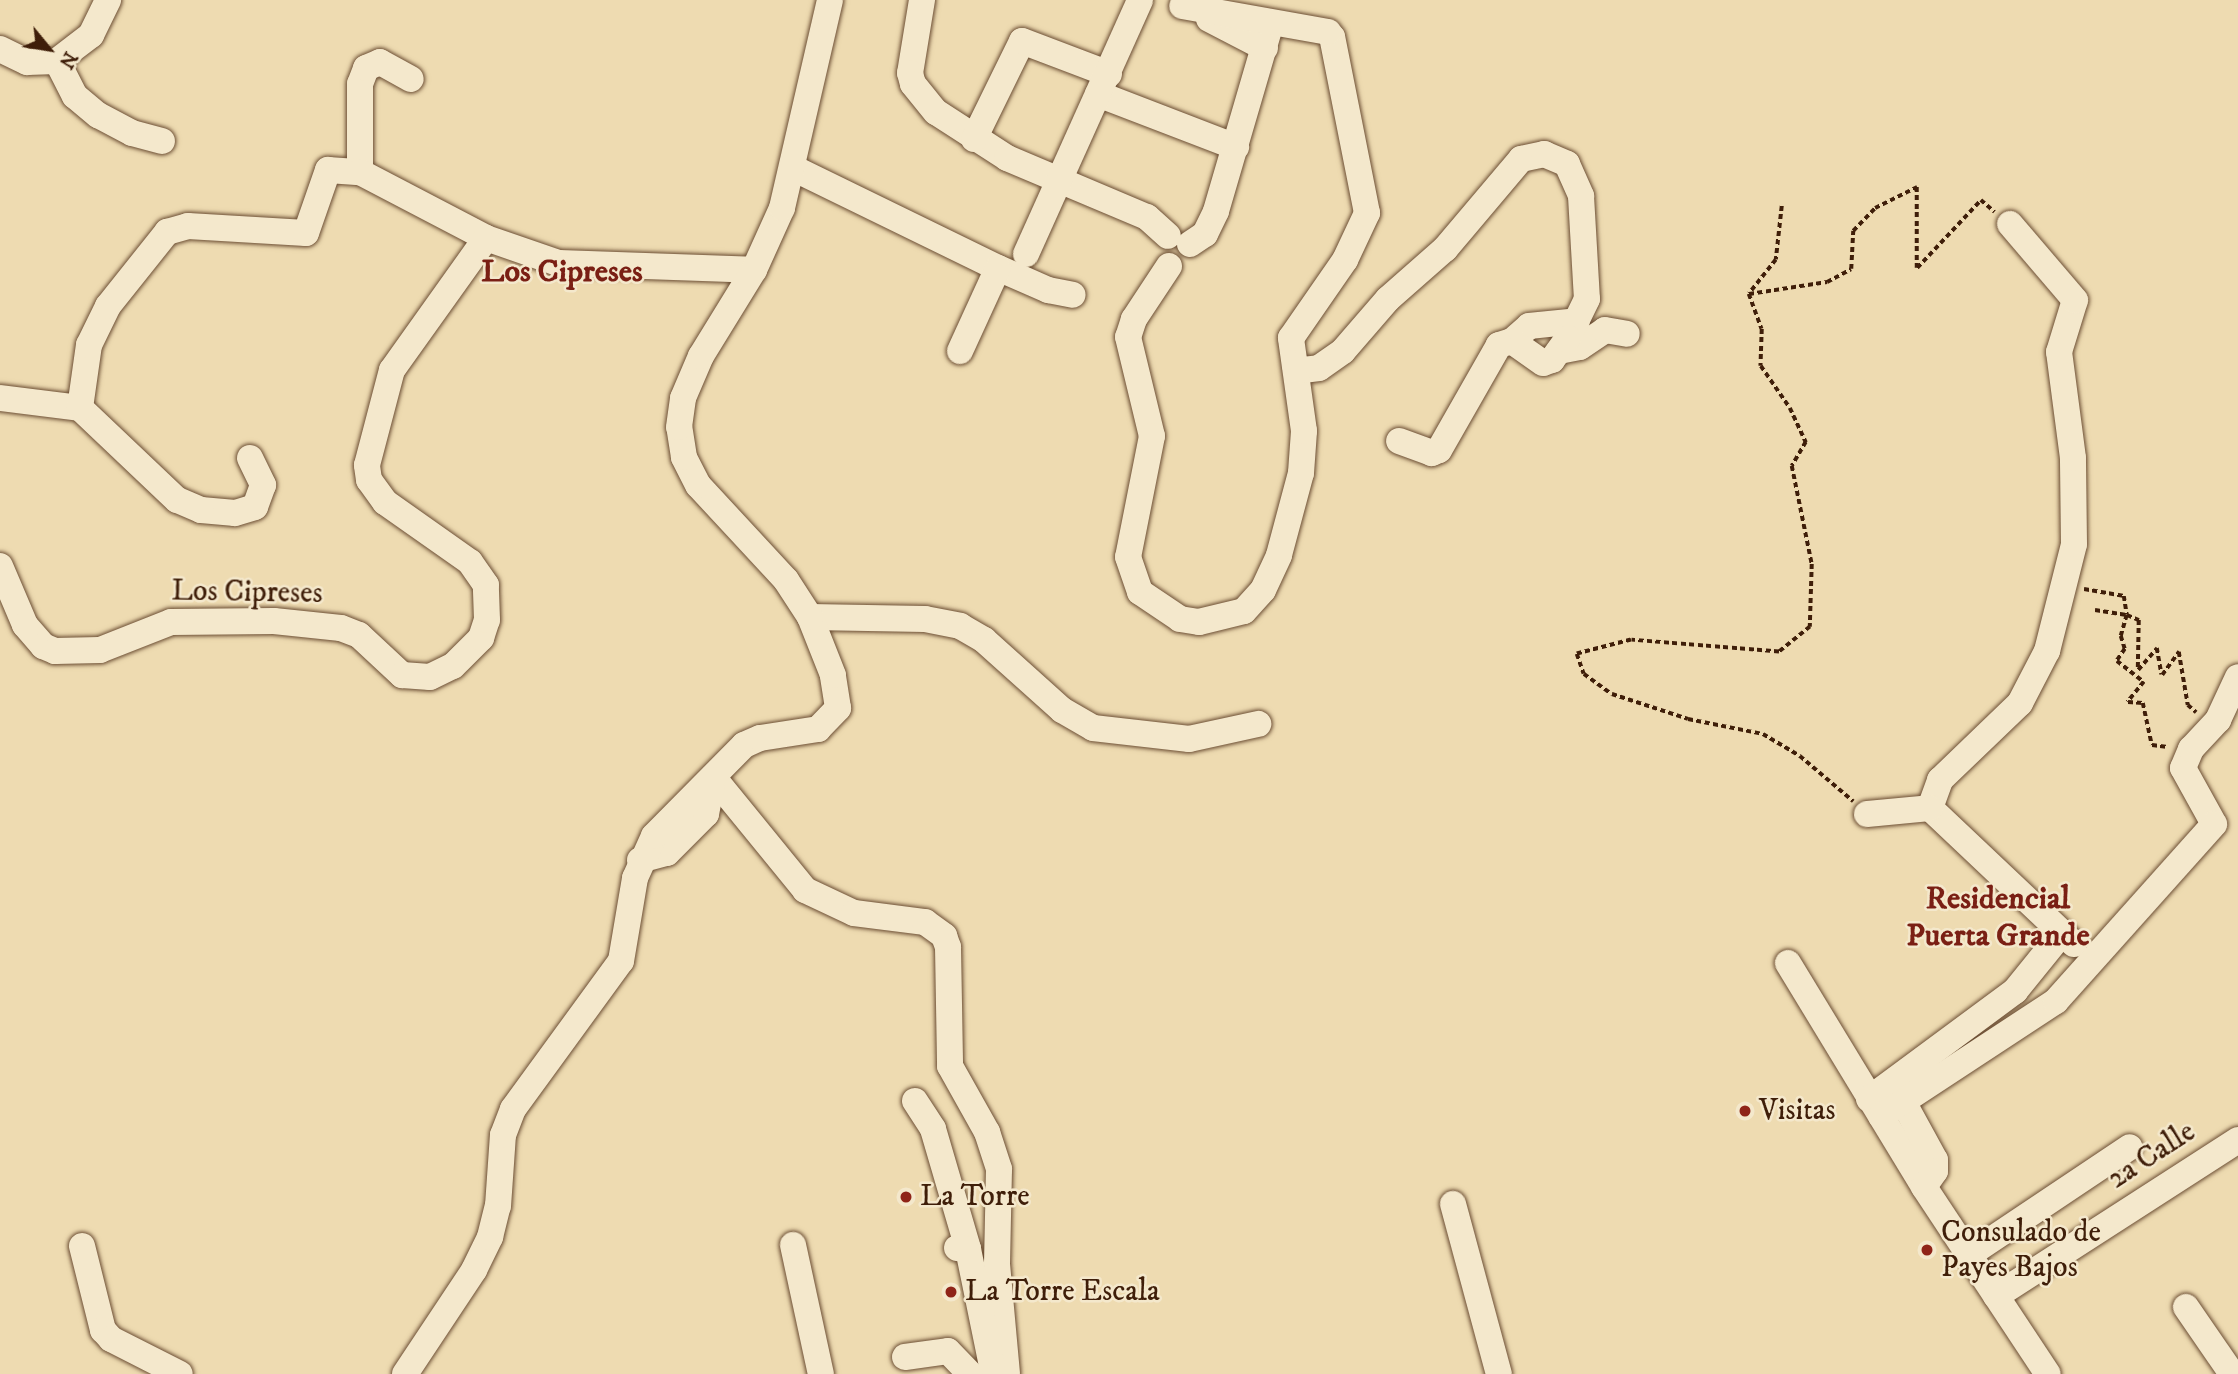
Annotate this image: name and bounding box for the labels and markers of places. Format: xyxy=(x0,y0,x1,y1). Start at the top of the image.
place label: Visitas xyxy=(1759,1093,1836,1129)
marker: Visitas xyxy=(1737,1103,1753,1119)
place label: La Torre xyxy=(920,1179,1030,1215)
marker: La Torre xyxy=(898,1189,914,1205)
place label: Consulado de Payes Bajos xyxy=(1941,1215,2101,1286)
marker: Consulado de Payes Bajos xyxy=(1919,1242,1935,1258)
place label: La Torre Escala xyxy=(965,1274,1160,1310)
marker: La Torre Escala xyxy=(943,1284,959,1300)

